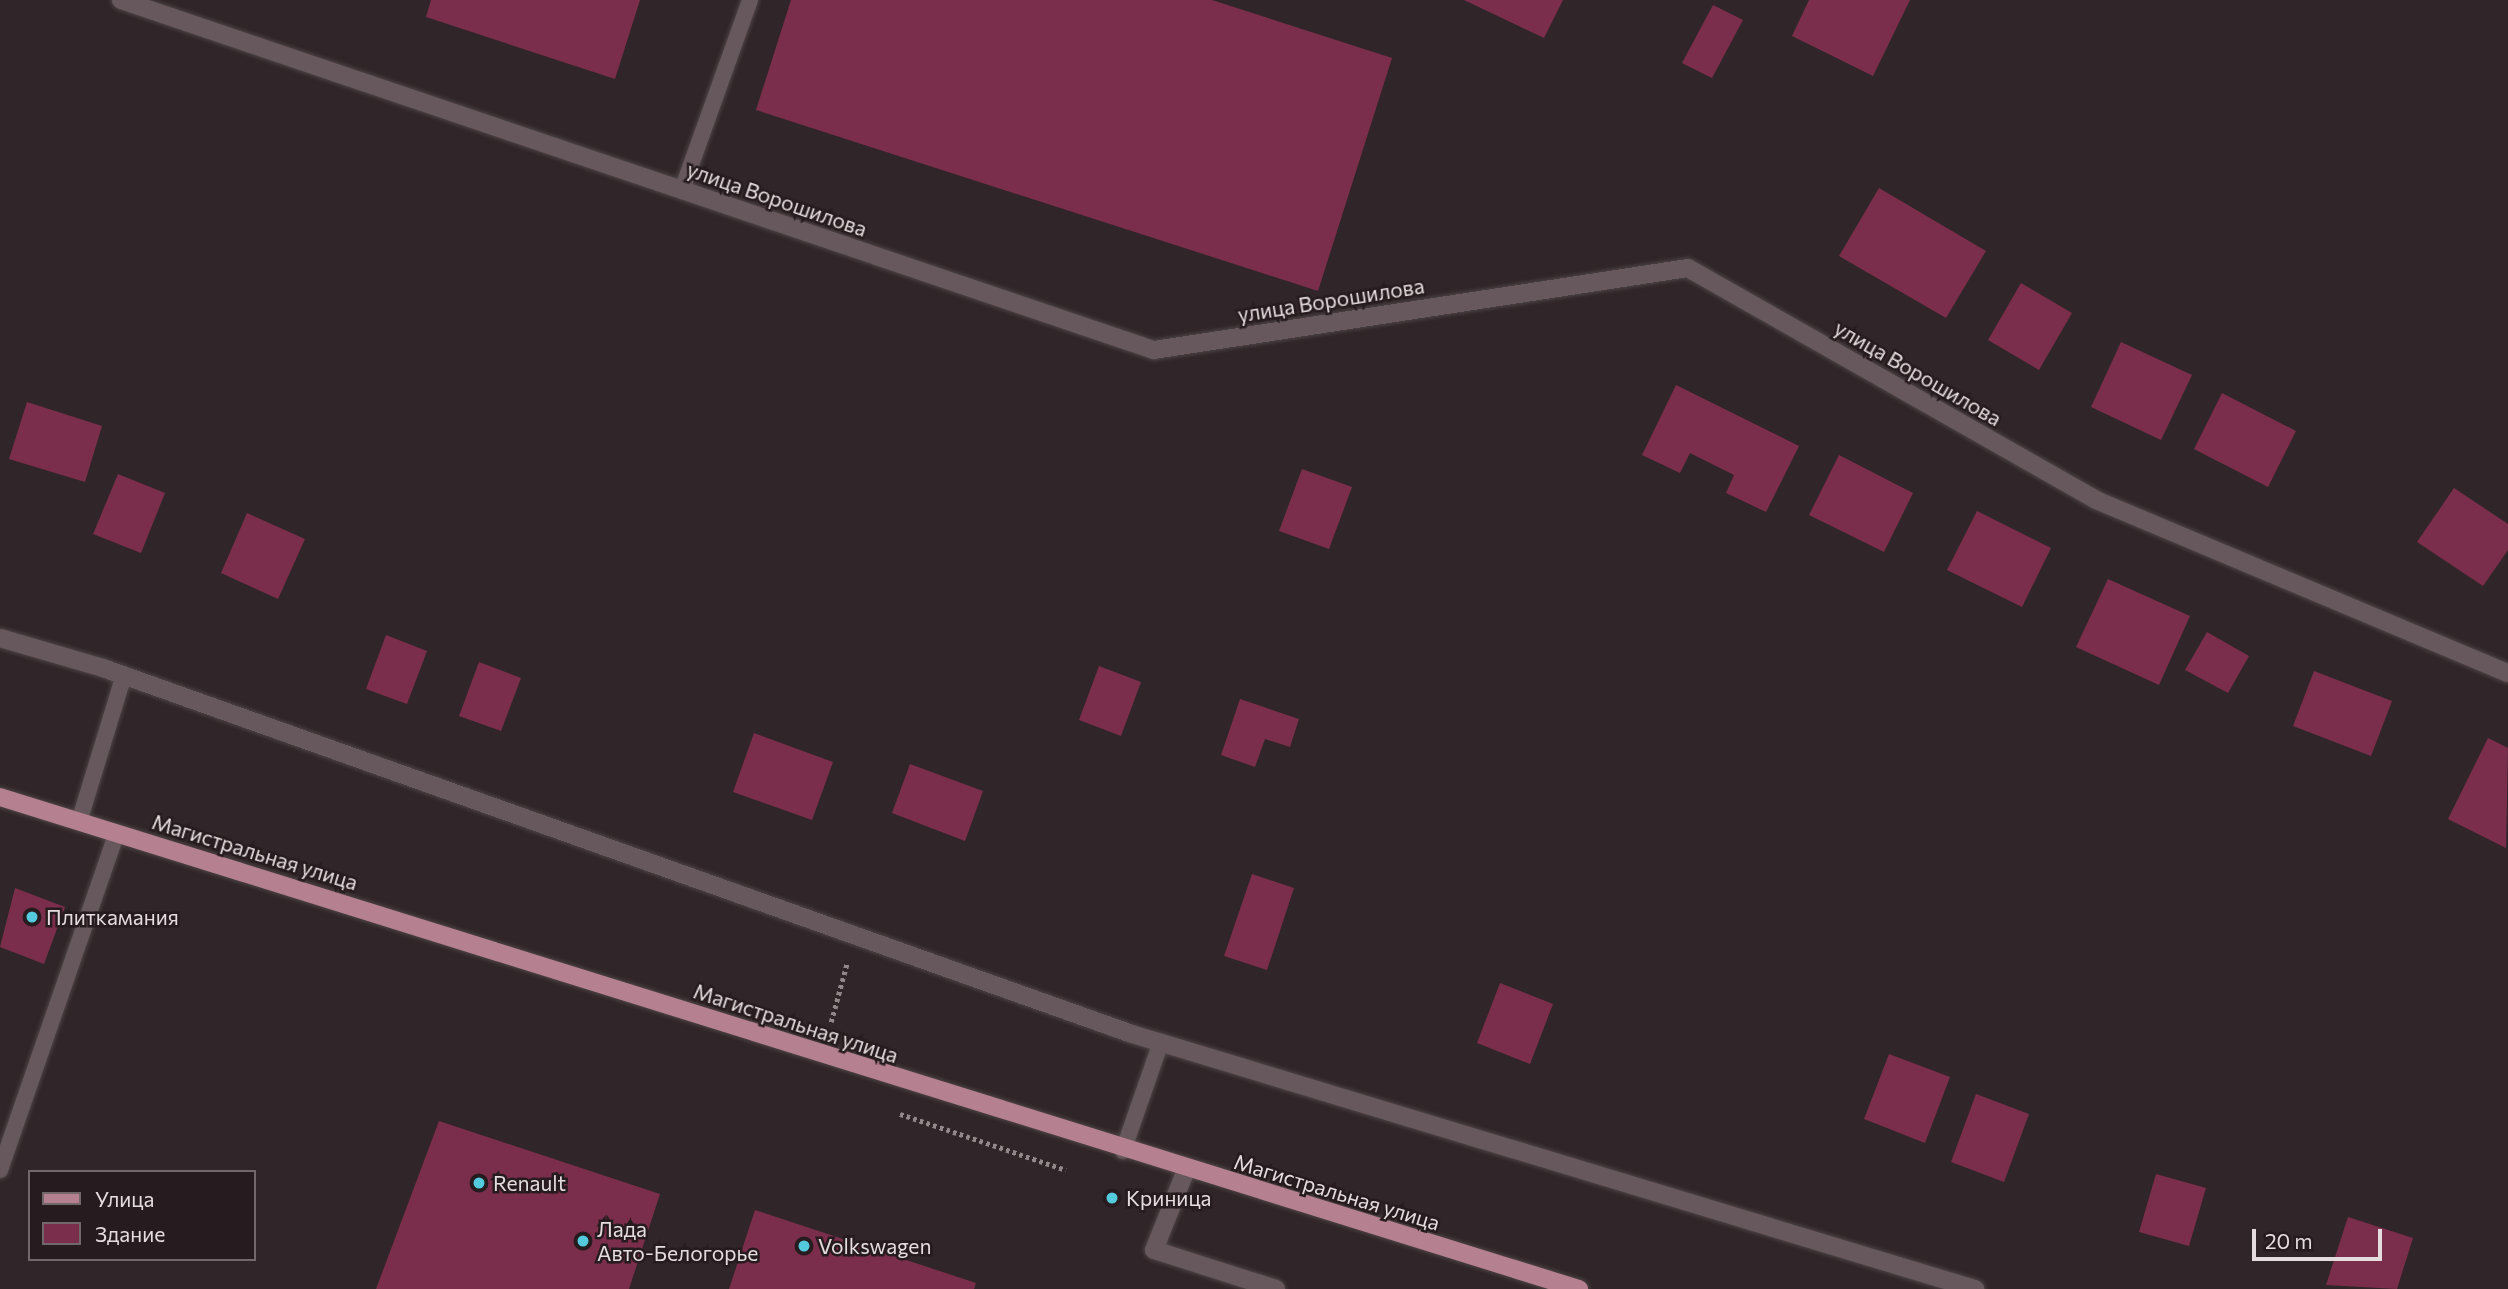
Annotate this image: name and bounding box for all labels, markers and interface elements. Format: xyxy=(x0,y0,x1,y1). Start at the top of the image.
street label: улица Ворошилова xyxy=(684,156,870,242)
street label: улица Ворошилова xyxy=(1236,273,1426,327)
street label: улица Ворошилова xyxy=(1830,315,2006,431)
street label: Магистральная улица xyxy=(149,809,361,895)
place label: Плиткамания xyxy=(46,904,179,930)
marker: Плиткамания xyxy=(24,909,40,925)
street label: Магистральная улица xyxy=(690,978,902,1068)
street label: Магистральная улица xyxy=(1231,1149,1443,1235)
legend xyxy=(28,1170,256,1261)
place label: Renault xyxy=(493,1170,566,1196)
marker: Renault xyxy=(471,1175,487,1191)
place label: Криница xyxy=(1126,1185,1212,1211)
text: Улица xyxy=(95,1186,154,1211)
marker: Криница xyxy=(1104,1190,1120,1206)
place label: Лада Авто-Белогорье xyxy=(597,1216,758,1266)
scale bar xyxy=(2256,1216,2386,1260)
text: Здание xyxy=(95,1221,165,1246)
text: 20 m xyxy=(2265,1228,2313,1253)
marker: Лада Авто-Белогорье xyxy=(575,1233,591,1249)
place label: Volkswagen xyxy=(818,1233,931,1259)
marker: Volkswagen xyxy=(796,1238,812,1254)

